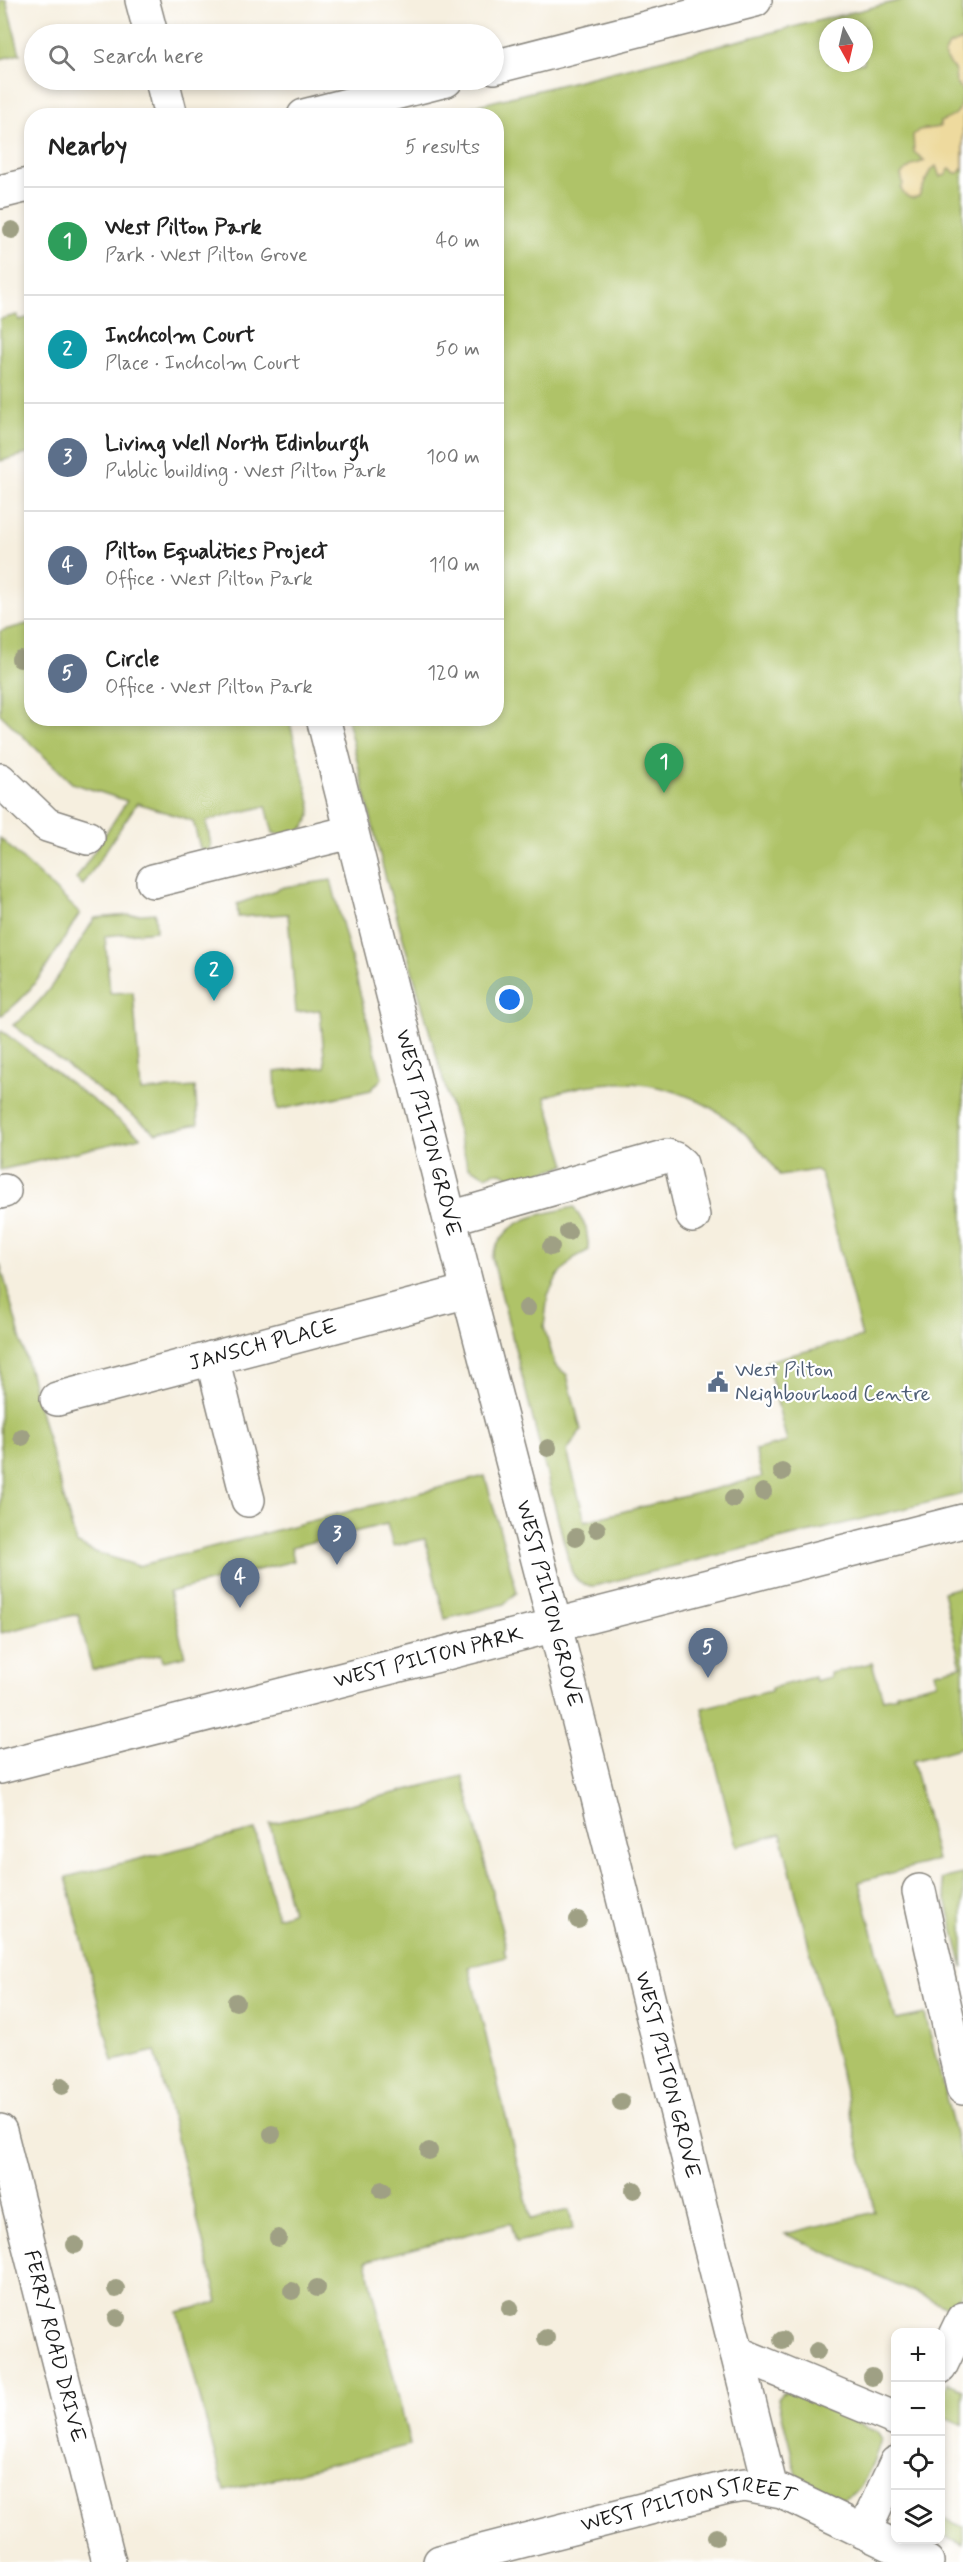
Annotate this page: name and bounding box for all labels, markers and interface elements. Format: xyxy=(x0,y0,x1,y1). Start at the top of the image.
north arrow xyxy=(819,18,873,72)
search box xyxy=(24,24,504,90)
icon: search xyxy=(45,41,78,74)
text: Search here xyxy=(93,43,204,71)
text: Nearby xyxy=(48,130,127,164)
text: 5 results xyxy=(405,134,480,161)
text: West Pilton Park xyxy=(105,214,262,242)
text: 1 xyxy=(63,228,72,255)
text: 40 m xyxy=(436,228,480,255)
text: Park · West Pilton Grove xyxy=(105,242,308,269)
text: Inchcolm Court xyxy=(105,322,255,350)
text: 2 xyxy=(63,336,72,363)
text: 50 m xyxy=(435,336,480,363)
text: Place · Inchcolm Court xyxy=(105,350,301,377)
text: Living Well North Edinburgh xyxy=(105,430,369,458)
text: 3 xyxy=(63,444,72,471)
text: 100 m xyxy=(426,444,480,471)
text: Public building · West Pilton Park xyxy=(105,458,386,485)
text: Pilton Equalities Project xyxy=(105,538,328,566)
text: 4 xyxy=(62,552,73,579)
text: 110 m xyxy=(429,552,480,579)
text: Office · West Pilton Park xyxy=(105,566,313,593)
text: Circle xyxy=(105,646,159,674)
text: 5 xyxy=(62,660,74,687)
text: 120 m xyxy=(427,660,480,687)
text: Office · West Pilton Park xyxy=(105,674,313,701)
pin: 1 xyxy=(644,744,684,793)
pin: 2 xyxy=(194,952,234,1001)
your location xyxy=(495,985,524,1014)
street label: WEST PILTON GROVE xyxy=(388,1027,468,1239)
street label: JANSCH PLACE xyxy=(186,1312,340,1378)
place label: West Pilton Neighbourhood Centre xyxy=(735,1356,931,1408)
public building icon: West Pilton Neighbourhood Centre xyxy=(706,1370,730,1394)
street label: WEST PILTON GROVE xyxy=(509,1497,589,1710)
pin: 3 xyxy=(318,1516,356,1565)
pin: 4 xyxy=(220,1558,260,1608)
street label: WEST PILTON PARK xyxy=(331,1620,526,1695)
pin: 5 xyxy=(688,1628,728,1678)
street label: WEST PILTON GROVE xyxy=(628,1969,707,2181)
street label: FERRY ROAD DRIVE xyxy=(17,2247,92,2445)
map controls xyxy=(891,2328,945,2544)
button: + xyxy=(891,2328,945,2382)
button: − xyxy=(891,2382,945,2436)
button: locate xyxy=(891,2436,945,2490)
street label: WEST PILTON STREET xyxy=(578,2471,801,2539)
button: layers xyxy=(891,2490,945,2544)

